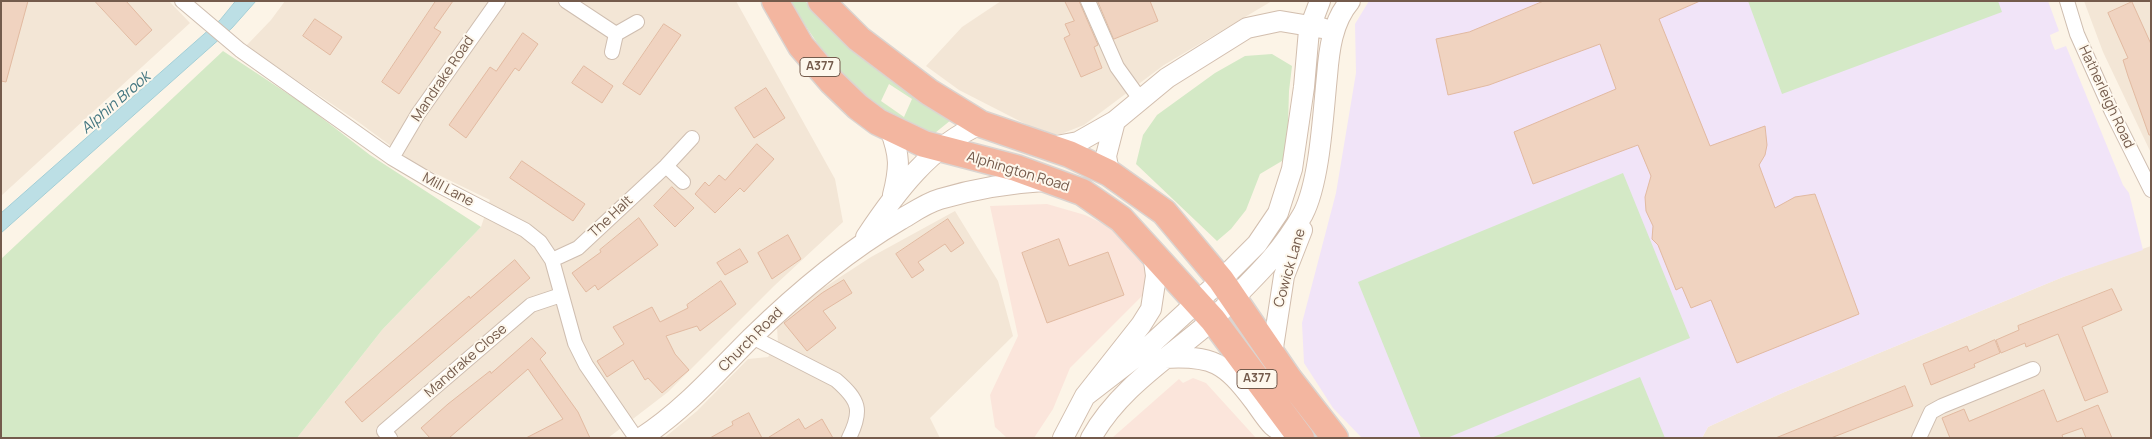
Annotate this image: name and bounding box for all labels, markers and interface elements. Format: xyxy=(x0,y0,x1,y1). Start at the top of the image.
street label: Mandrake Road xyxy=(408,33,478,125)
street label: Hatherleigh Road xyxy=(2075,43,2137,151)
road number: A377 xyxy=(800,58,840,76)
water label: Alphin Brook xyxy=(78,68,154,138)
street label: Alphington Road xyxy=(965,148,1071,196)
street label: Mill Lane xyxy=(419,169,477,211)
street label: The Halt xyxy=(586,192,636,242)
street label: Cowick Lane xyxy=(1271,227,1309,309)
street label: Church Road xyxy=(716,305,786,375)
street label: Mandrake Close xyxy=(421,321,511,401)
road number: A377 xyxy=(1237,369,1277,388)

